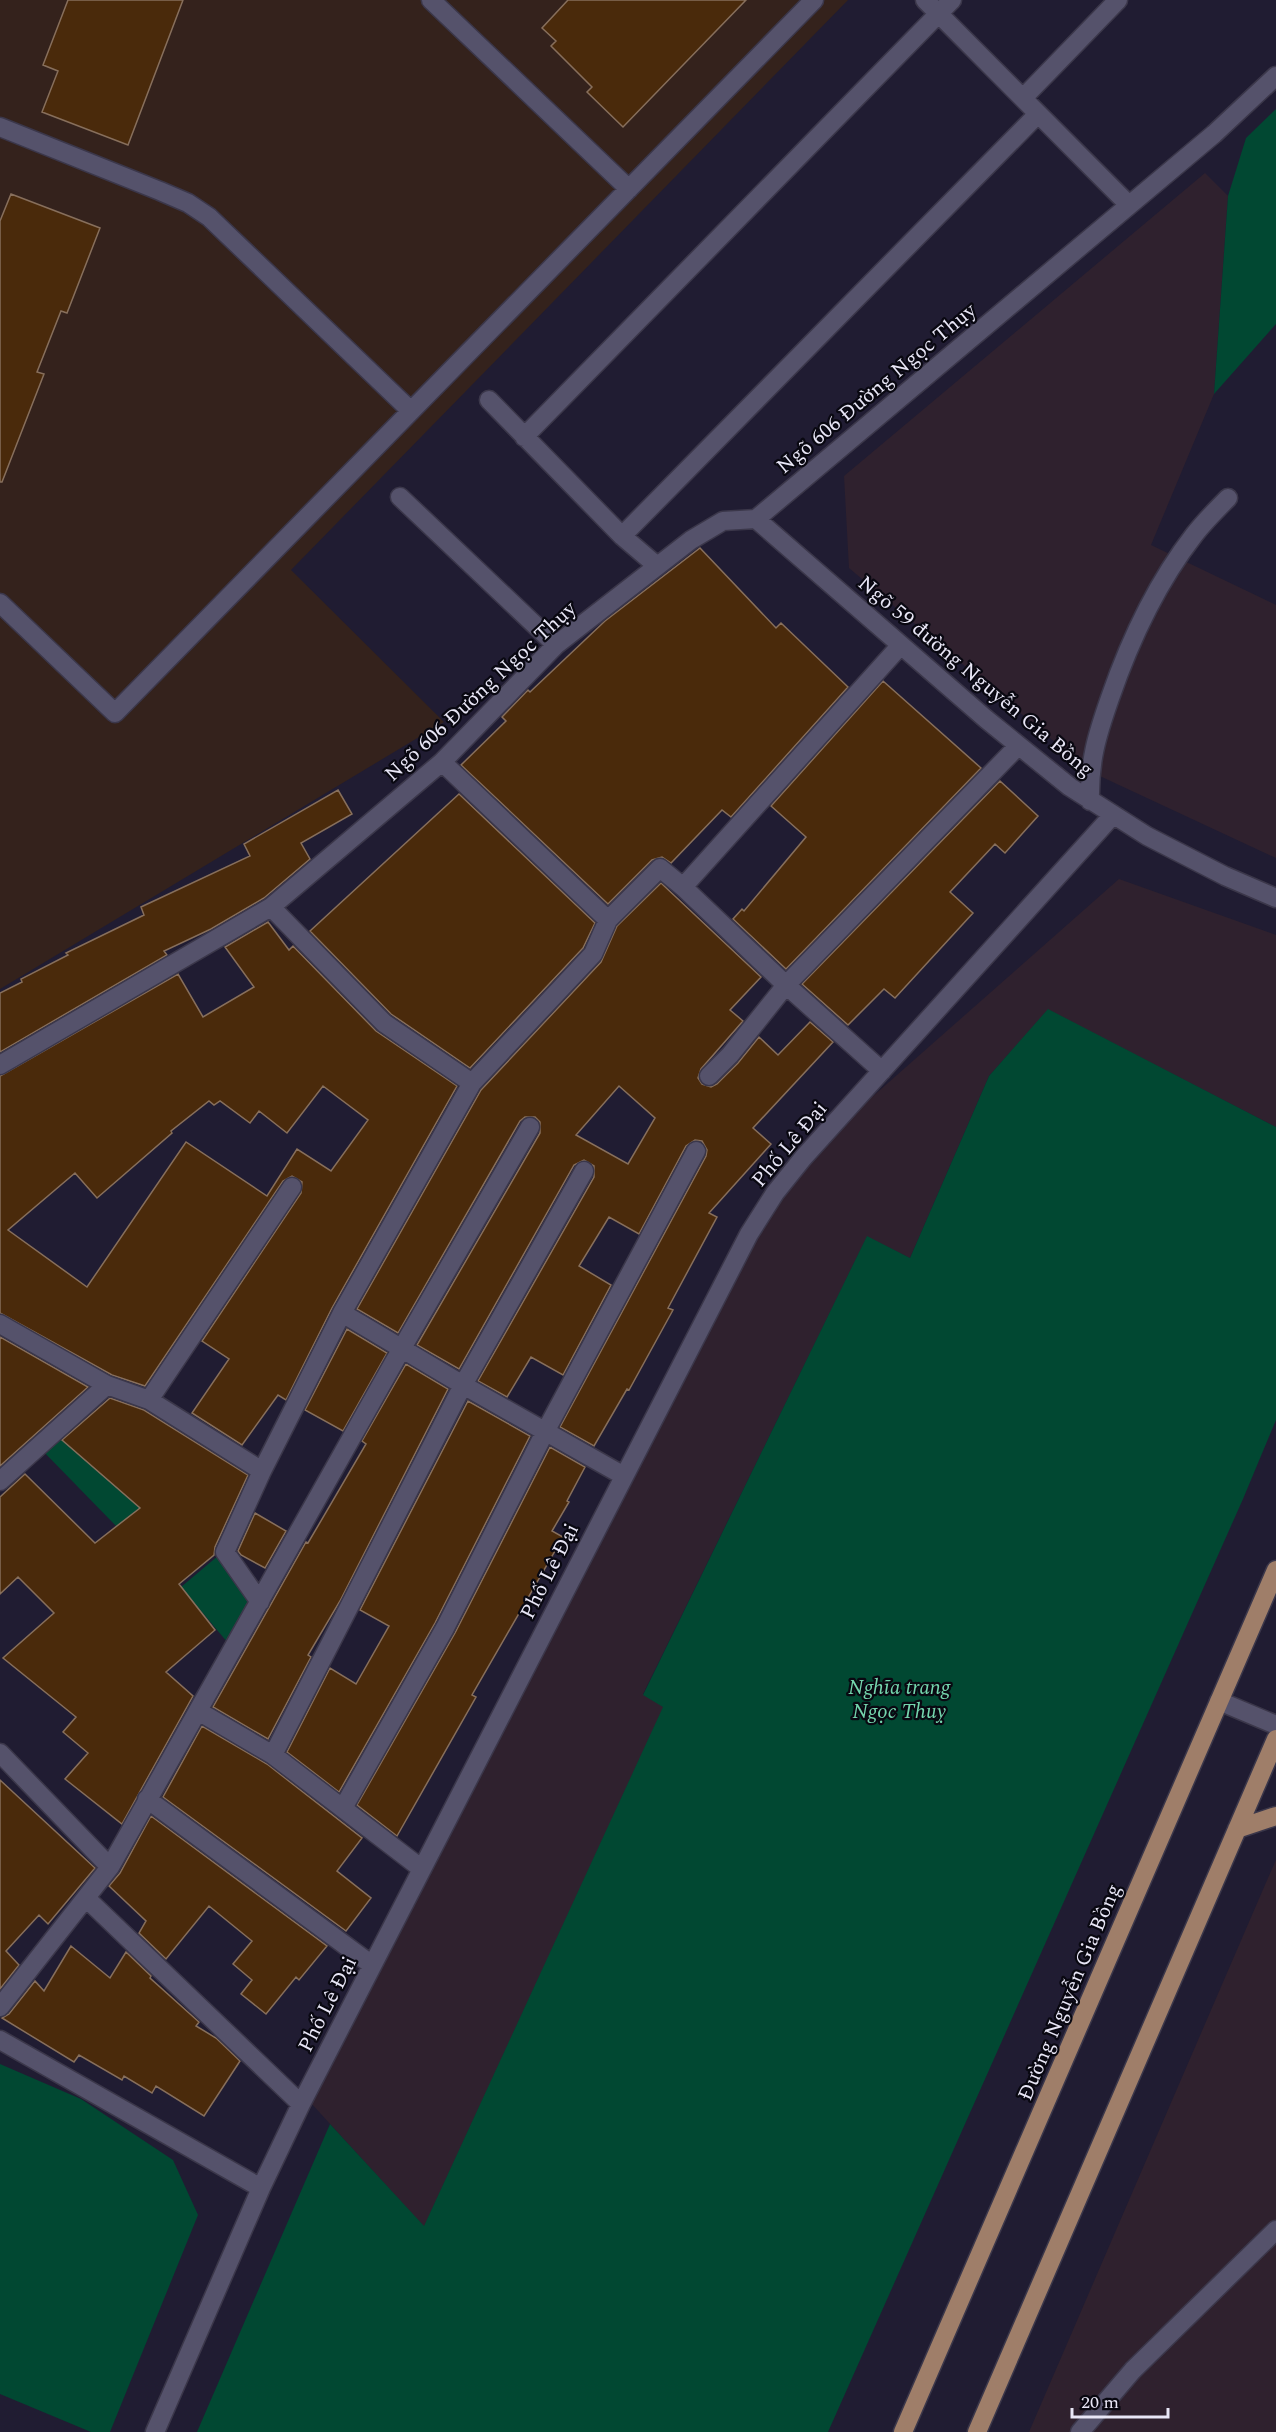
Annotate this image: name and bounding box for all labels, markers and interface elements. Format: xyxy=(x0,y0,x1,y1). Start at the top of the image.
street label: Ngõ 606 Đường Ngọc Thụy xyxy=(770,295,984,482)
street label: Ngõ 59 đường Nguyễn Gia Bồng xyxy=(850,568,1100,785)
street label: Ngõ 606 Đường Ngọc Thụy xyxy=(377,593,585,790)
street label: Phố Lê Đại xyxy=(744,1095,835,1195)
street label: Phố Lê Đại xyxy=(512,1518,588,1625)
park label: Nghĩa trang Ngọc Thuỵ xyxy=(848,1672,951,1728)
street label: Đường Nguyễn Gia Bồng xyxy=(1010,1879,1130,2106)
street label: Phố Lê Đại xyxy=(290,1951,366,2058)
scale bar xyxy=(1072,2381,1168,2419)
text: 20 m xyxy=(1081,2389,1119,2416)

